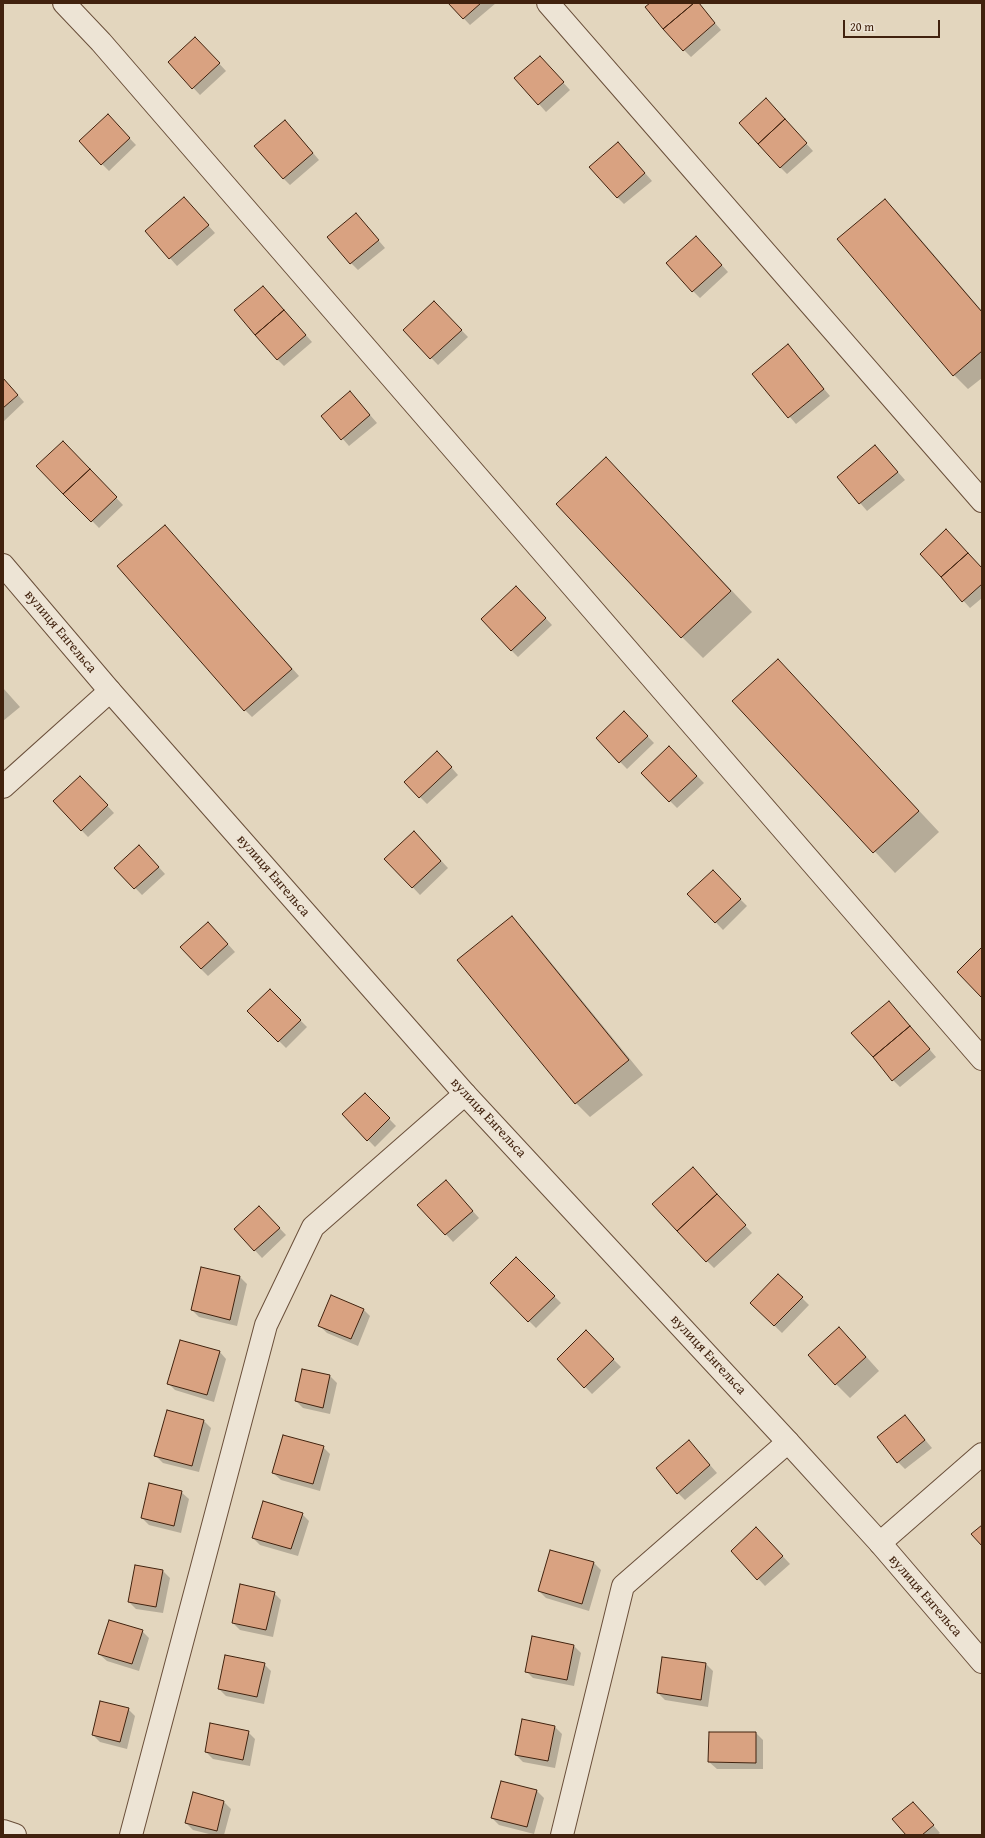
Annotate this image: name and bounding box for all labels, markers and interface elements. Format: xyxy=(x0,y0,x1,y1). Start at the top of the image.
scale bar xyxy=(845,12,942,38)
text: 20 m xyxy=(850,18,874,35)
street label: вулиця Енгельса xyxy=(20,587,100,677)
street label: вулиця Енгельса xyxy=(233,832,313,920)
street label: вулиця Енгельса xyxy=(447,1075,529,1161)
street label: вулиця Енгельса xyxy=(667,1312,749,1398)
street label: вулиця Енгельса xyxy=(885,1552,965,1640)

